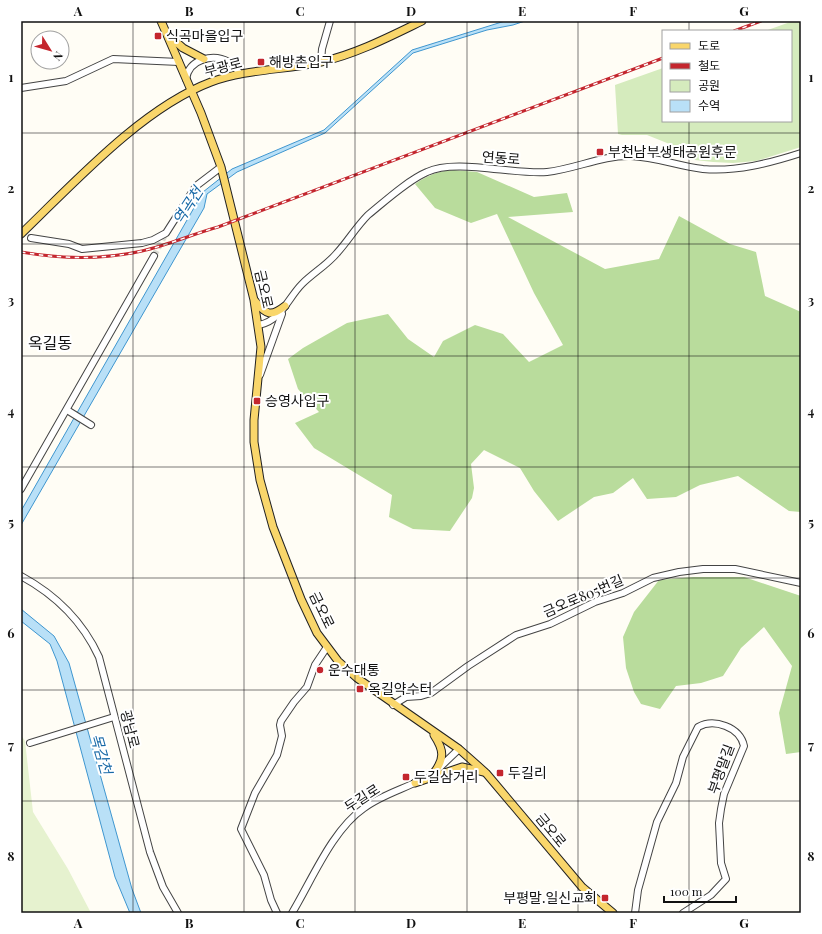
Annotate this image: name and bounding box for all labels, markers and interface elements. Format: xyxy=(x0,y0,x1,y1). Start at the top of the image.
text: A xyxy=(73,2,83,19)
text: B xyxy=(185,2,194,19)
text: C xyxy=(295,2,305,19)
text: D xyxy=(406,2,416,19)
text: E xyxy=(518,2,526,19)
text: F xyxy=(629,2,637,19)
text: G xyxy=(739,2,749,19)
place label: 식곡마을입구 xyxy=(166,26,243,45)
north arrow xyxy=(30,30,70,70)
legend xyxy=(662,30,792,122)
marker: 식곡마을입구 xyxy=(153,31,163,41)
text: 도로 xyxy=(698,37,720,53)
text: N xyxy=(50,49,67,64)
street label: 부광로 xyxy=(202,52,244,81)
place label: 해방촌입구 xyxy=(269,52,334,71)
marker: 해방촌입구 xyxy=(256,57,266,67)
text: 철도 xyxy=(698,57,720,73)
text: 1 xyxy=(9,68,14,85)
text: 1 xyxy=(809,68,814,85)
text: 공원 xyxy=(698,77,720,93)
text: 수역 xyxy=(698,97,720,113)
place label: 부천남부생태공원후문 xyxy=(608,142,737,161)
street label: 연동로 xyxy=(481,147,521,168)
marker: 부천남부생태공원후문 xyxy=(595,147,605,157)
text: 2 xyxy=(8,179,15,196)
text: 2 xyxy=(808,179,815,196)
water label: 역곡천 xyxy=(167,181,208,228)
street label: 금오로 xyxy=(251,268,278,310)
text: 3 xyxy=(8,291,14,308)
text: 3 xyxy=(808,291,814,308)
district label: 옥길동 xyxy=(28,332,72,353)
place label: 승영사입구 xyxy=(265,391,330,410)
marker: 승영사입구 xyxy=(252,396,262,406)
text: 4 xyxy=(8,402,15,419)
text: 4 xyxy=(808,402,815,419)
text: 5 xyxy=(8,513,14,530)
text: 5 xyxy=(808,513,814,530)
street label: 금오로805번길 xyxy=(540,570,626,621)
street label: 금오로 xyxy=(305,588,340,631)
text: 6 xyxy=(7,624,15,641)
text: 6 xyxy=(807,624,815,641)
place label: 운수대통 xyxy=(328,660,380,679)
marker: 운수대통 xyxy=(315,665,325,675)
place label: 옥길약수터 xyxy=(368,679,432,698)
marker: 옥길약수터 xyxy=(355,684,365,694)
street label: 광남로 xyxy=(117,708,144,750)
water label: 목감천 xyxy=(87,731,118,778)
text: 7 xyxy=(8,736,14,753)
text: 7 xyxy=(808,736,814,753)
street label: 부평말길 xyxy=(703,741,738,796)
place label: 두길리 xyxy=(508,763,547,782)
place label: 두길삼거리 xyxy=(414,767,478,786)
marker: 두길리 xyxy=(495,768,505,778)
marker: 두길삼거리 xyxy=(401,772,411,782)
street label: 두길로 xyxy=(340,779,383,816)
street label: 금오로 xyxy=(532,809,571,851)
text: 8 xyxy=(7,847,15,864)
text: 8 xyxy=(807,847,815,864)
scale bar xyxy=(664,878,736,904)
text: 100 m xyxy=(670,883,703,899)
place label: 부평말.일신교회 xyxy=(503,888,597,907)
marker: 부평말.일신교회 xyxy=(600,893,610,903)
text: A xyxy=(73,914,83,931)
text: B xyxy=(185,914,194,931)
text: C xyxy=(295,914,305,931)
text: D xyxy=(406,914,416,931)
text: E xyxy=(518,914,526,931)
text: F xyxy=(629,914,637,931)
text: G xyxy=(739,914,749,931)

